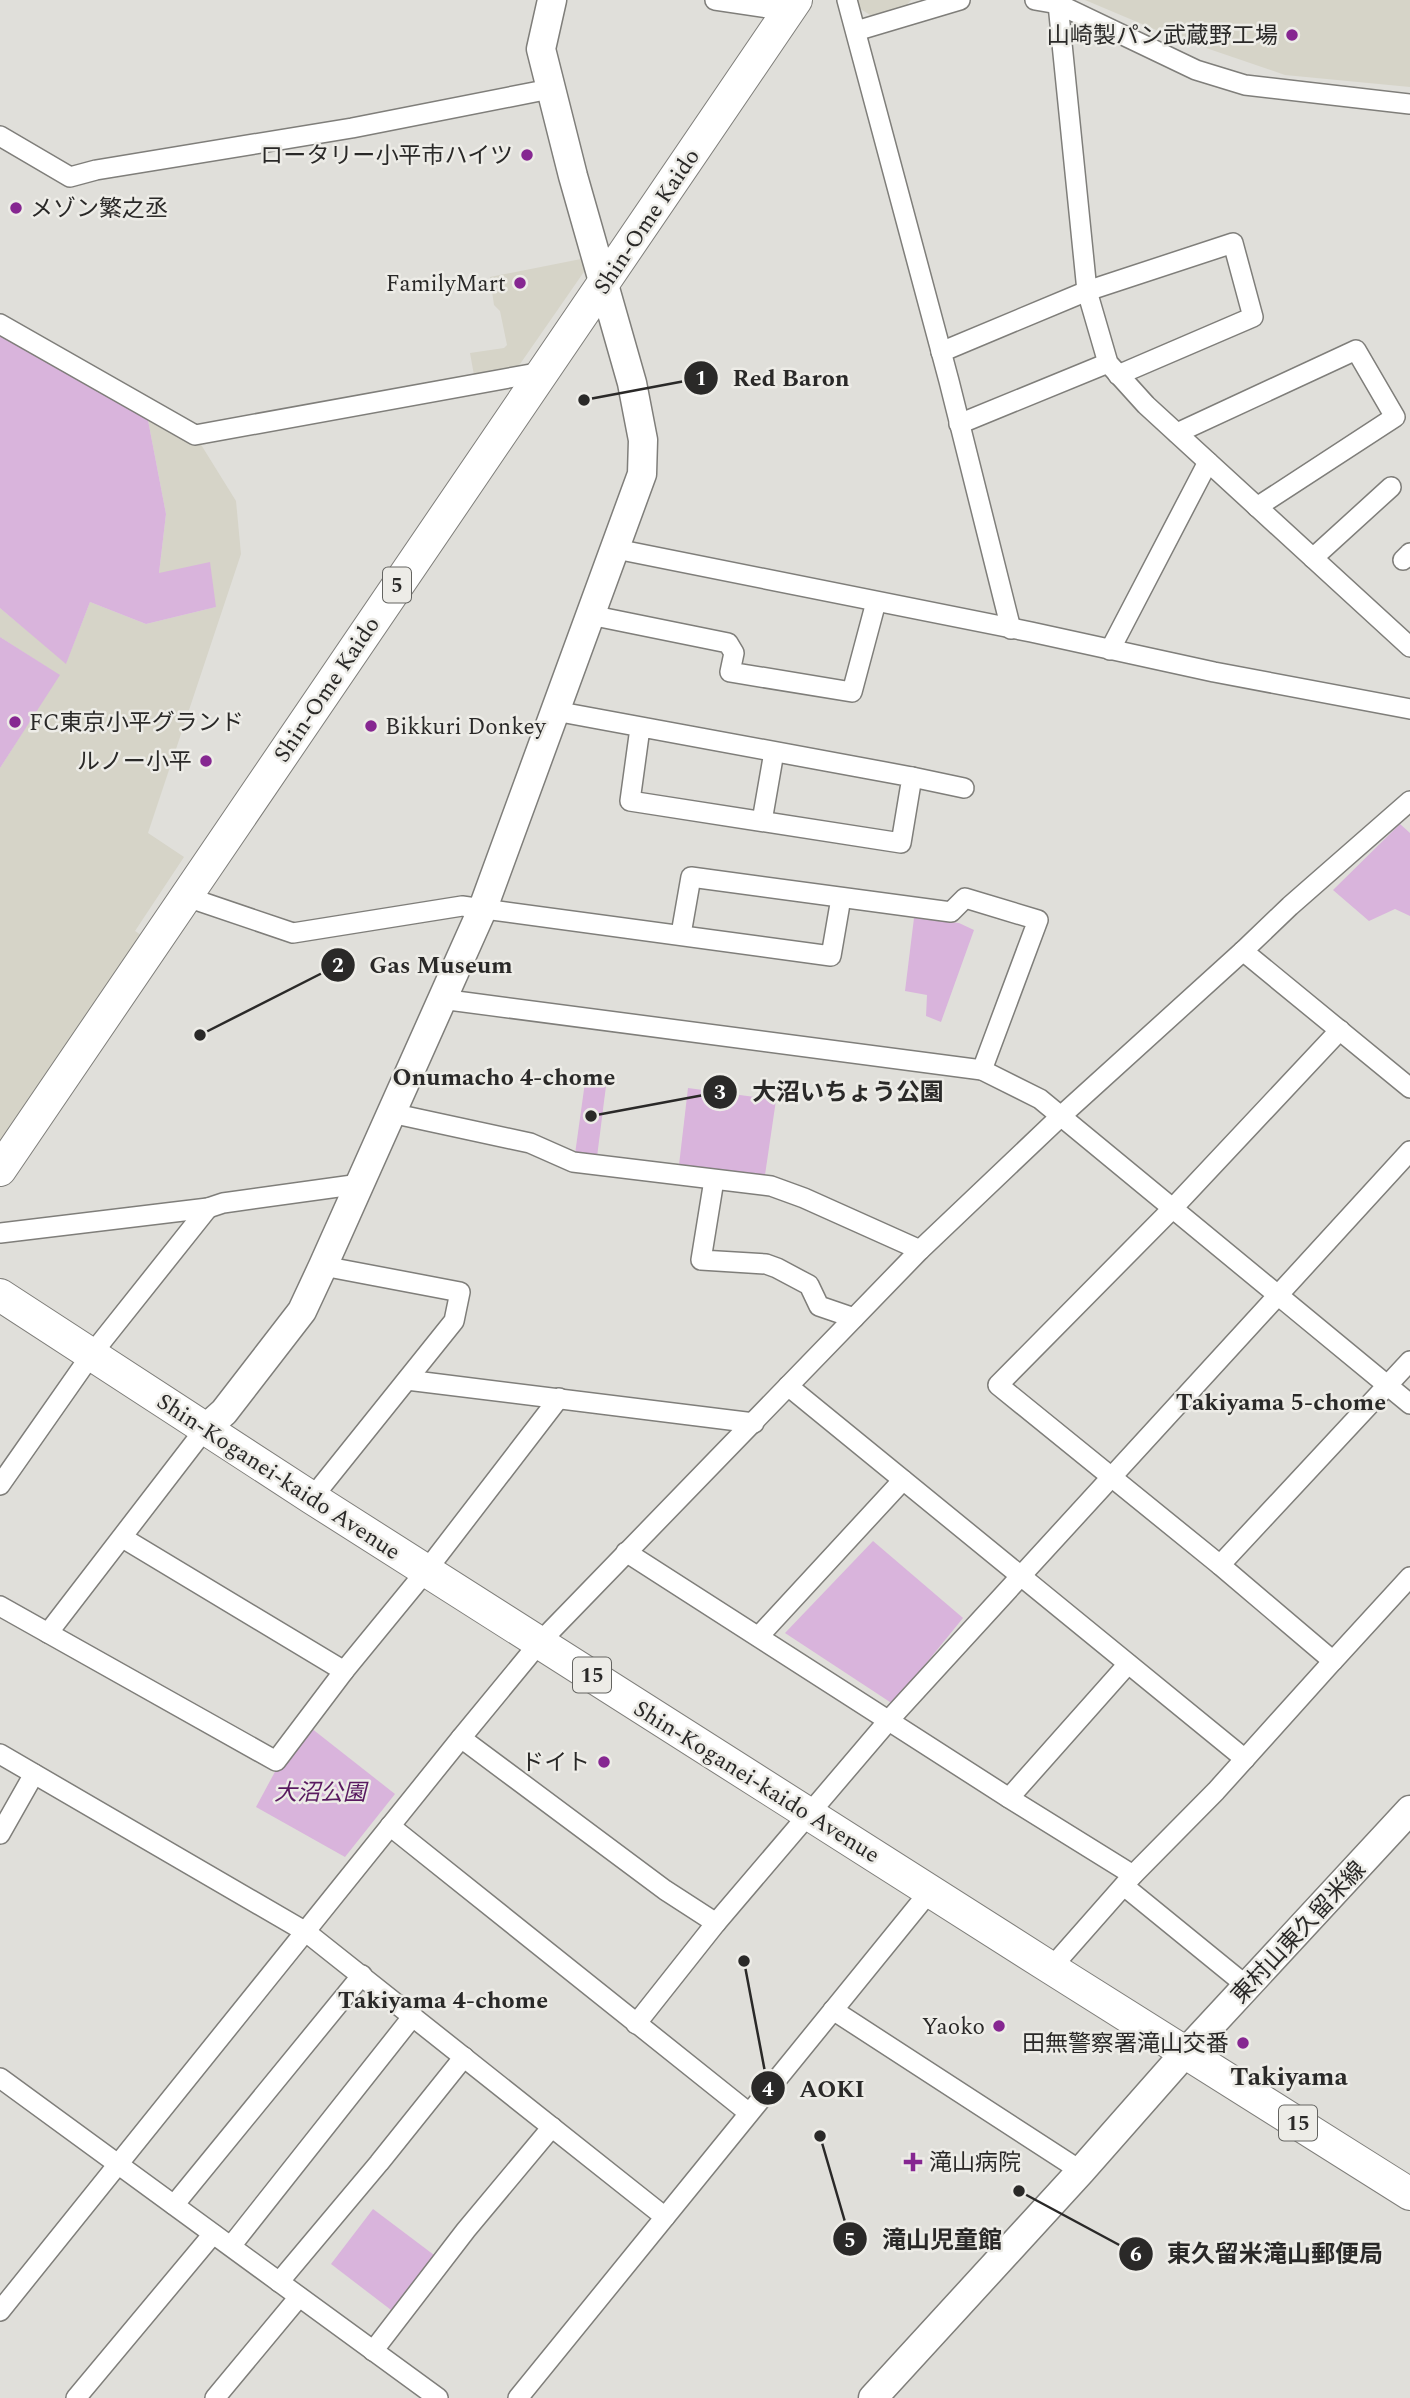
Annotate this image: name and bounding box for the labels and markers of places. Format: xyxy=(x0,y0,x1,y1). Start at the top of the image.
place label: 山崎製パン武蔵野工場 xyxy=(1047,19,1278,54)
marker: 山崎製パン武蔵野工場 xyxy=(1284,27,1300,43)
place label: ロータリー小平市ハイツ xyxy=(260,139,513,174)
marker: ロータリー小平市ハイツ xyxy=(519,147,535,163)
place label: メゾン繁之丞 xyxy=(30,192,168,227)
marker: メゾン繁之丞 xyxy=(8,200,24,216)
place label: FamilyMart xyxy=(386,267,506,302)
marker: FamilyMart xyxy=(512,275,528,291)
callout: Red Baron xyxy=(684,355,864,400)
place label: FC東京小平グランド xyxy=(29,706,244,741)
place label: Bikkuri Donkey xyxy=(385,710,547,745)
marker: FC東京小平グランド xyxy=(7,714,23,730)
marker: Bikkuri Donkey xyxy=(363,718,379,734)
place label: ルノー小平 xyxy=(77,745,192,780)
marker: ルノー小平 xyxy=(198,753,214,769)
callout: Gas Museum xyxy=(320,942,527,987)
callout: 大沼いちょう公園 xyxy=(703,1069,958,1114)
place label: ドイト xyxy=(521,1746,590,1781)
marker: ドイト xyxy=(596,1754,612,1770)
place label: Yaoko xyxy=(922,2010,985,2045)
marker: Yaoko xyxy=(991,2018,1007,2034)
place label: 田無警察署滝山交番 xyxy=(1022,2027,1229,2062)
marker: 田無警察署滝山交番 xyxy=(1235,2035,1251,2051)
callout: AOKI xyxy=(751,2066,879,2111)
place label: 滝山病院 xyxy=(929,2146,1021,2181)
marker: 滝山病院 xyxy=(903,2152,923,2172)
callout: 滝山児童館 xyxy=(833,2217,1016,2262)
callout: 東久留米滝山郵便局 xyxy=(1118,2231,1397,2276)

